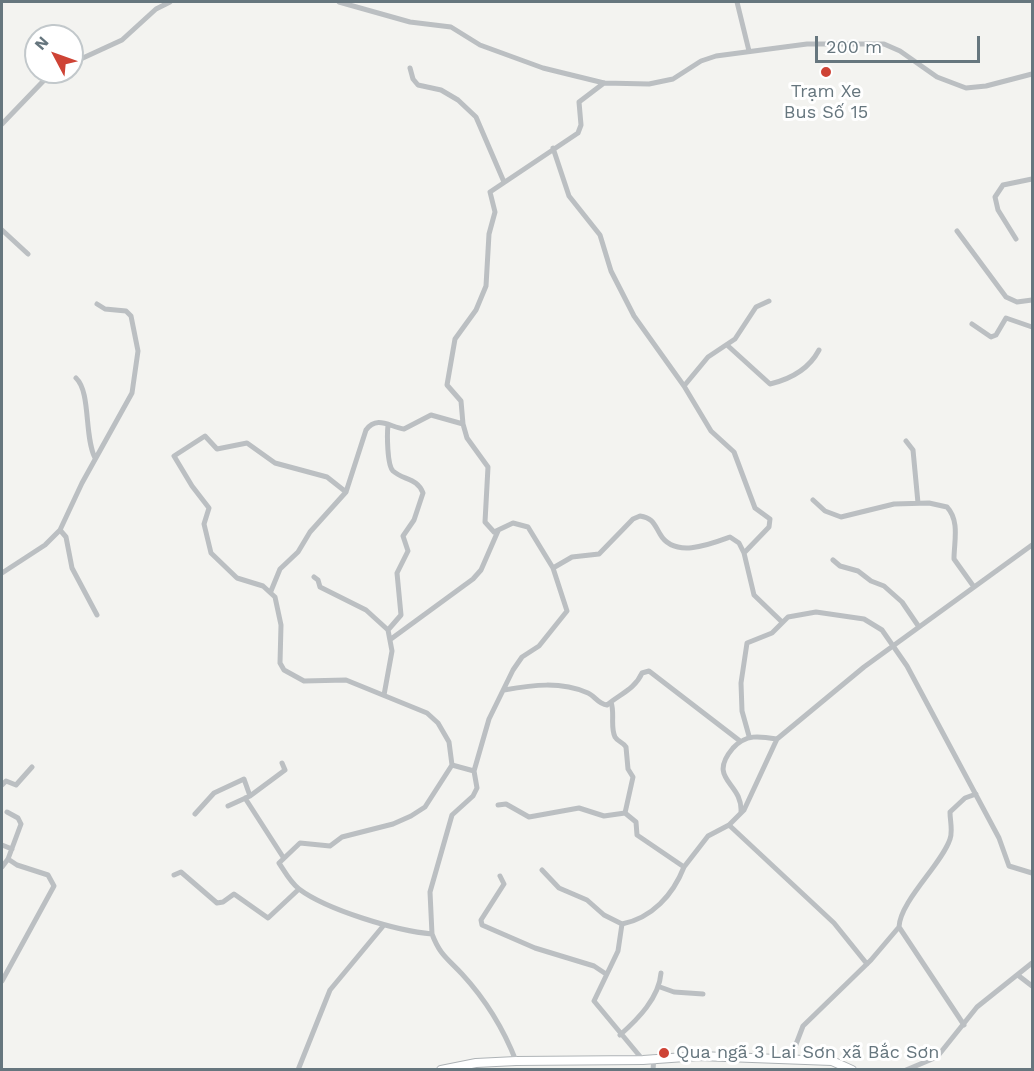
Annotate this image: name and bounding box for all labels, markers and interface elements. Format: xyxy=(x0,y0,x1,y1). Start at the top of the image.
north arrow xyxy=(24,24,84,84)
scale bar xyxy=(818,24,983,62)
text: N xyxy=(30,32,53,54)
text: 200 m xyxy=(826,36,882,57)
marker: Trạm Xe Bus Số 15 xyxy=(819,65,833,79)
place label: Trạm Xe Bus Số 15 xyxy=(784,81,868,124)
place label: Qua ngã 3 Lai Sơn xã Bắc Sơn xyxy=(676,1042,939,1064)
marker: Qua ngã 3 Lai Sơn xã Bắc Sơn xyxy=(657,1046,671,1060)

